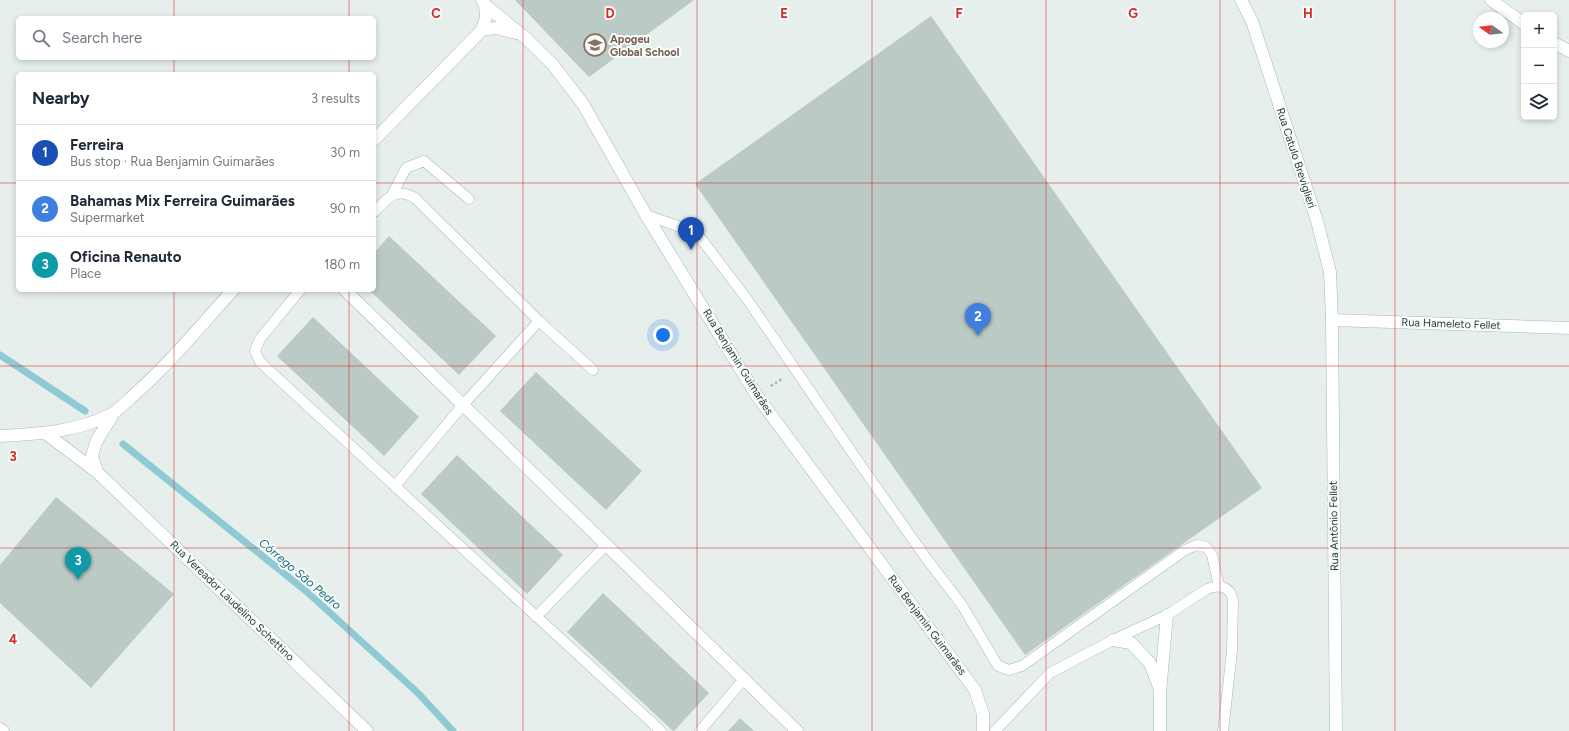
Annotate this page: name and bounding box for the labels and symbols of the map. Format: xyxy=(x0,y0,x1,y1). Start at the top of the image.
text: C xyxy=(431,6,441,21)
text: D xyxy=(605,6,615,21)
text: E xyxy=(780,6,788,21)
text: F xyxy=(955,6,963,21)
text: G xyxy=(1128,6,1138,21)
text: H xyxy=(1303,6,1313,21)
north arrow xyxy=(1473,12,1509,48)
school or university icon: Apogeu Global School xyxy=(582,32,608,58)
place label: Apogeu Global School xyxy=(610,33,680,59)
street label: Rua Catulo Breviglieri xyxy=(1274,106,1318,210)
pin: 1 xyxy=(678,217,704,250)
pin: 2 xyxy=(965,303,991,336)
street label: Rua Benjamin Guimarães xyxy=(700,307,776,417)
street label: Rua Hameleto Fellet xyxy=(1401,316,1501,332)
your location xyxy=(653,325,673,345)
text: 3 xyxy=(9,449,17,464)
street label: Rua Antônio Fellet xyxy=(1327,481,1341,571)
water label: Córrego São Pedro xyxy=(256,535,344,613)
street label: Rua Vereador Laudelino Schettino xyxy=(167,538,297,664)
pin: 3 xyxy=(65,547,91,580)
street label: Rua Benjamin Guimarães xyxy=(885,572,969,678)
text: 4 xyxy=(9,632,17,647)

